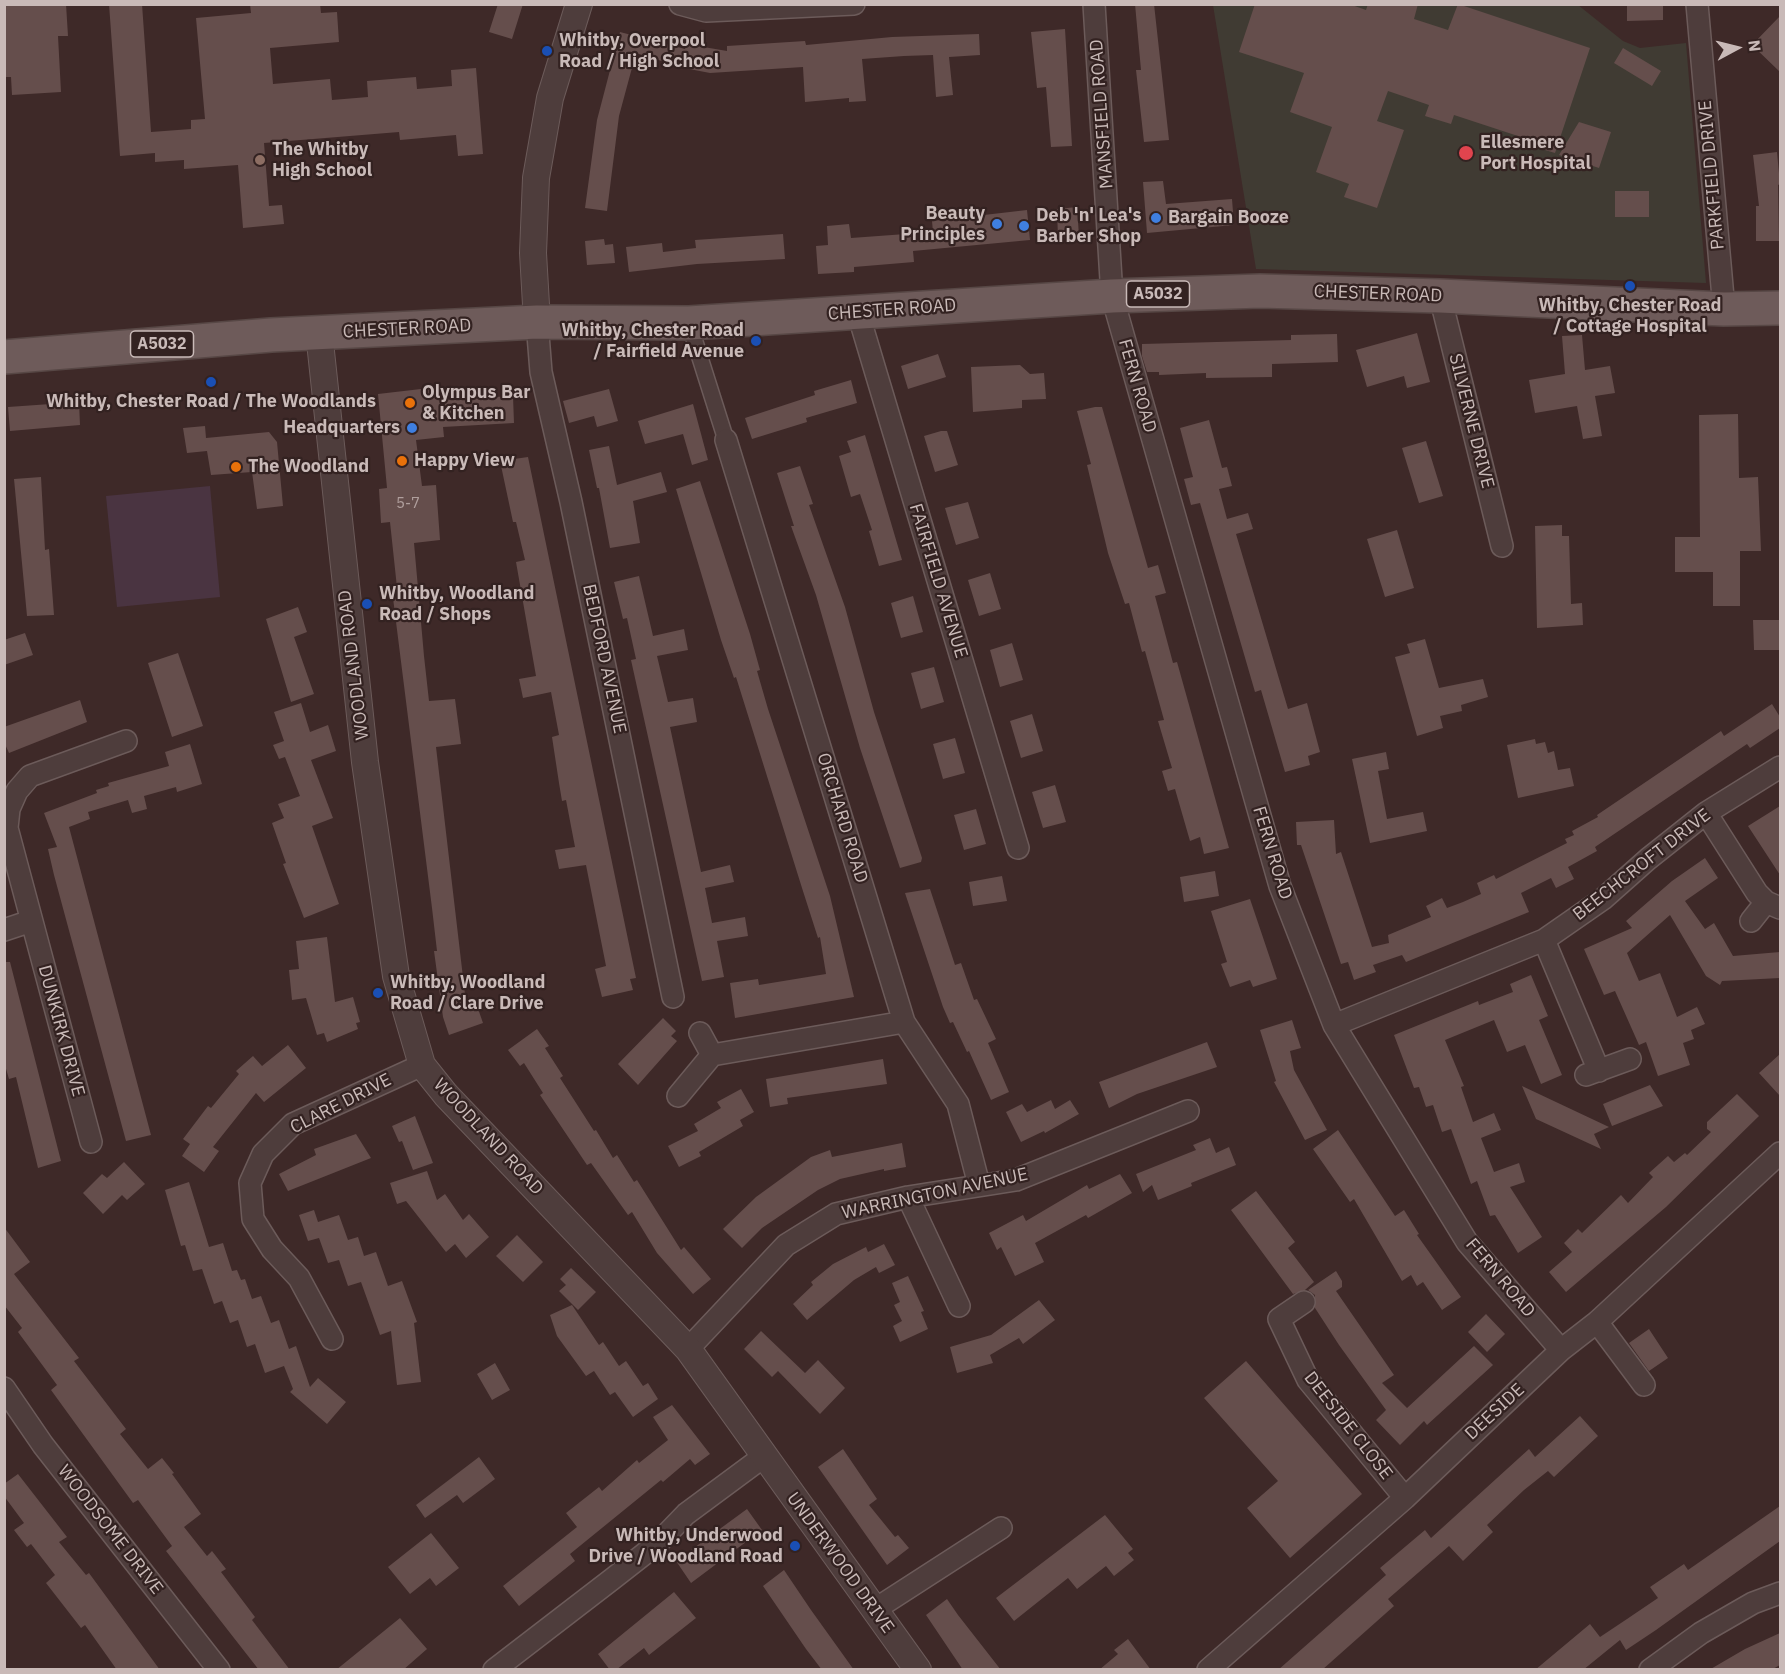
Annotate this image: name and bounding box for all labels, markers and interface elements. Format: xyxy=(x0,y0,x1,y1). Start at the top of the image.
north arrow xyxy=(1707,18,1767,78)
place label: Whitby, Overpool Road / High School xyxy=(559,30,719,72)
street label: MANSFIELD ROAD xyxy=(1086,38,1118,190)
text: N xyxy=(1744,39,1765,53)
marker: Whitby, Overpool Road / High School xyxy=(540,44,554,58)
street label: PARKFIELD DRIVE xyxy=(1695,99,1729,251)
place label: Ellesmere Port Hospital xyxy=(1480,132,1591,174)
place label: The Whitby High School xyxy=(272,139,372,182)
marker: Ellesmere Port Hospital xyxy=(1457,144,1475,162)
marker: The Whitby High School xyxy=(253,153,267,167)
place label: Beauty Principles xyxy=(900,203,985,246)
place label: Deb 'n' Lea's Barber Shop xyxy=(1036,205,1142,248)
place label: Bargain Booze xyxy=(1168,207,1289,229)
marker: Bargain Booze xyxy=(1149,211,1163,225)
marker: Beauty Principles xyxy=(990,217,1004,231)
marker: Deb 'n' Lea's Barber Shop xyxy=(1017,219,1031,233)
marker: Whitby, Chester Road / Cottage Hospital xyxy=(1623,279,1637,293)
road number: A5032 xyxy=(1126,281,1190,307)
street label: CHESTER ROAD xyxy=(1313,281,1443,307)
street label: CHESTER ROAD xyxy=(827,295,957,325)
place label: Whitby, Chester Road / Cottage Hospital xyxy=(1539,295,1721,338)
street label: CHESTER ROAD xyxy=(342,315,472,343)
place label: Whitby, Chester Road / Fairfield Avenue xyxy=(561,320,744,362)
road number: A5032 xyxy=(130,331,194,357)
marker: Whitby, Chester Road / Fairfield Avenue xyxy=(749,334,763,348)
street label: FERN ROAD xyxy=(1113,337,1161,435)
street label: SILVERNE DRIVE xyxy=(1444,351,1498,491)
marker: Whitby, Chester Road / The Woodlands xyxy=(204,375,218,389)
place label: Olympus Bar & Kitchen xyxy=(422,382,530,424)
place label: Whitby, Chester Road / The Woodlands xyxy=(46,391,376,413)
marker: Olympus Bar & Kitchen xyxy=(403,396,417,410)
place label: Headquarters xyxy=(283,417,400,439)
marker: Headquarters xyxy=(405,421,419,435)
place label: Happy View xyxy=(414,450,515,472)
marker: Happy View xyxy=(395,454,409,468)
place label: The Woodland xyxy=(248,456,369,478)
marker: The Woodland xyxy=(229,460,243,474)
house number: 5-7 xyxy=(396,495,420,513)
street label: FAIRFIELD AVENUE xyxy=(904,501,972,661)
street label: BEDFORD AVENUE xyxy=(578,582,630,736)
place label: Whitby, Woodland Road / Shops xyxy=(379,583,534,626)
street label: WOODLAND ROAD xyxy=(334,589,374,741)
marker: Whitby, Woodland Road / Shops xyxy=(360,597,374,611)
street label: ORCHARD ROAD xyxy=(812,750,872,886)
street label: FERN ROAD xyxy=(1248,804,1296,902)
street label: BEECHCROFT DRIVE xyxy=(1569,805,1715,925)
street label: DUNKIRK DRIVE xyxy=(33,963,89,1099)
place label: Whitby, Woodland Road / Clare Drive xyxy=(390,972,545,1014)
marker: Whitby, Woodland Road / Clare Drive xyxy=(371,986,385,1000)
street label: CLARE DRIVE xyxy=(287,1069,395,1139)
street label: WOODLAND ROAD xyxy=(429,1074,547,1200)
street label: WARRINGTON AVENUE xyxy=(840,1164,1030,1224)
street label: FERN ROAD xyxy=(1461,1234,1539,1322)
street label: DEESIDE CLOSE xyxy=(1299,1368,1397,1484)
street label: DEESIDE xyxy=(1461,1379,1529,1445)
street label: WOODSOME DRIVE xyxy=(53,1461,167,1599)
street label: UNDERWOOD DRIVE xyxy=(782,1488,898,1638)
place label: Whitby, Underwood Drive / Woodland Road xyxy=(588,1525,783,1568)
marker: Whitby, Underwood Drive / Woodland Road xyxy=(788,1539,802,1553)

